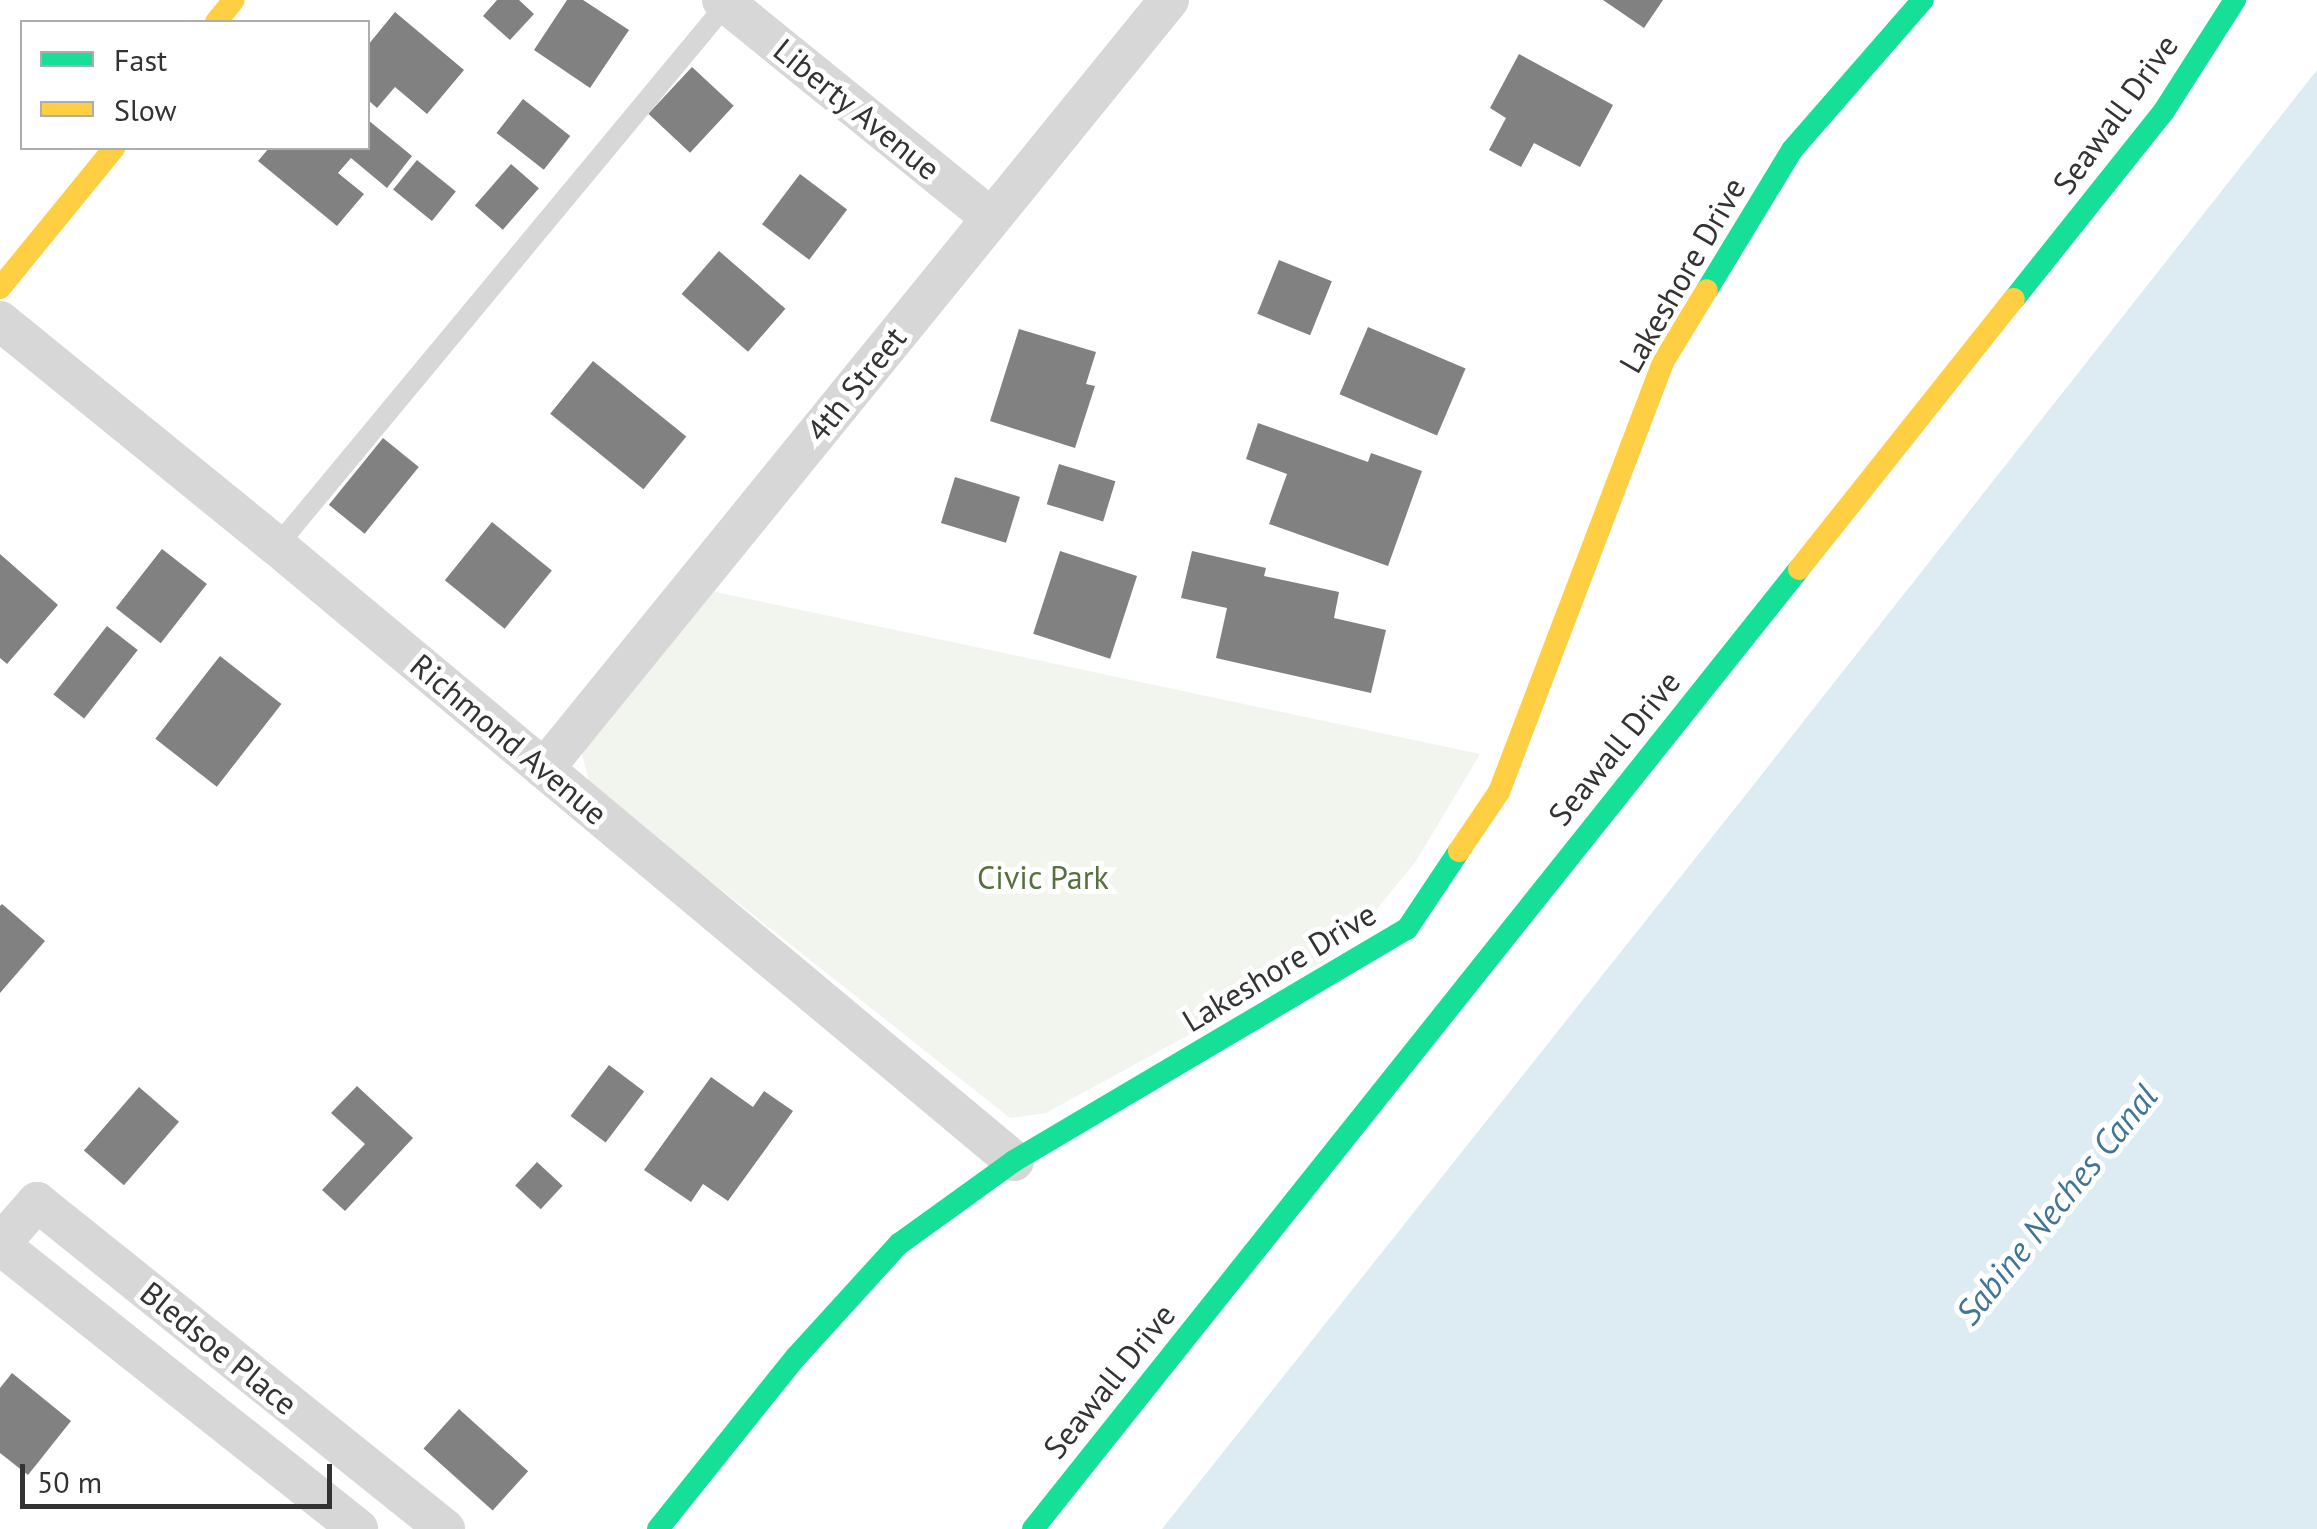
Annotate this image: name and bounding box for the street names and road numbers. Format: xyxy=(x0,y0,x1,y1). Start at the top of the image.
street label: Seawall Drive xyxy=(2044,27,2186,201)
street label: Liberty Avenue xyxy=(765,30,949,188)
street label: Lakeshore Drive xyxy=(1611,171,1753,379)
street label: 4th Street xyxy=(798,319,914,449)
street label: Richmond Avenue xyxy=(402,645,616,833)
street label: Seawall Drive xyxy=(1540,663,1688,833)
street label: Lakeshore Drive xyxy=(1175,894,1383,1040)
street label: Bledsoe Place xyxy=(133,1273,305,1423)
street label: Seawall Drive xyxy=(1035,1296,1183,1466)

